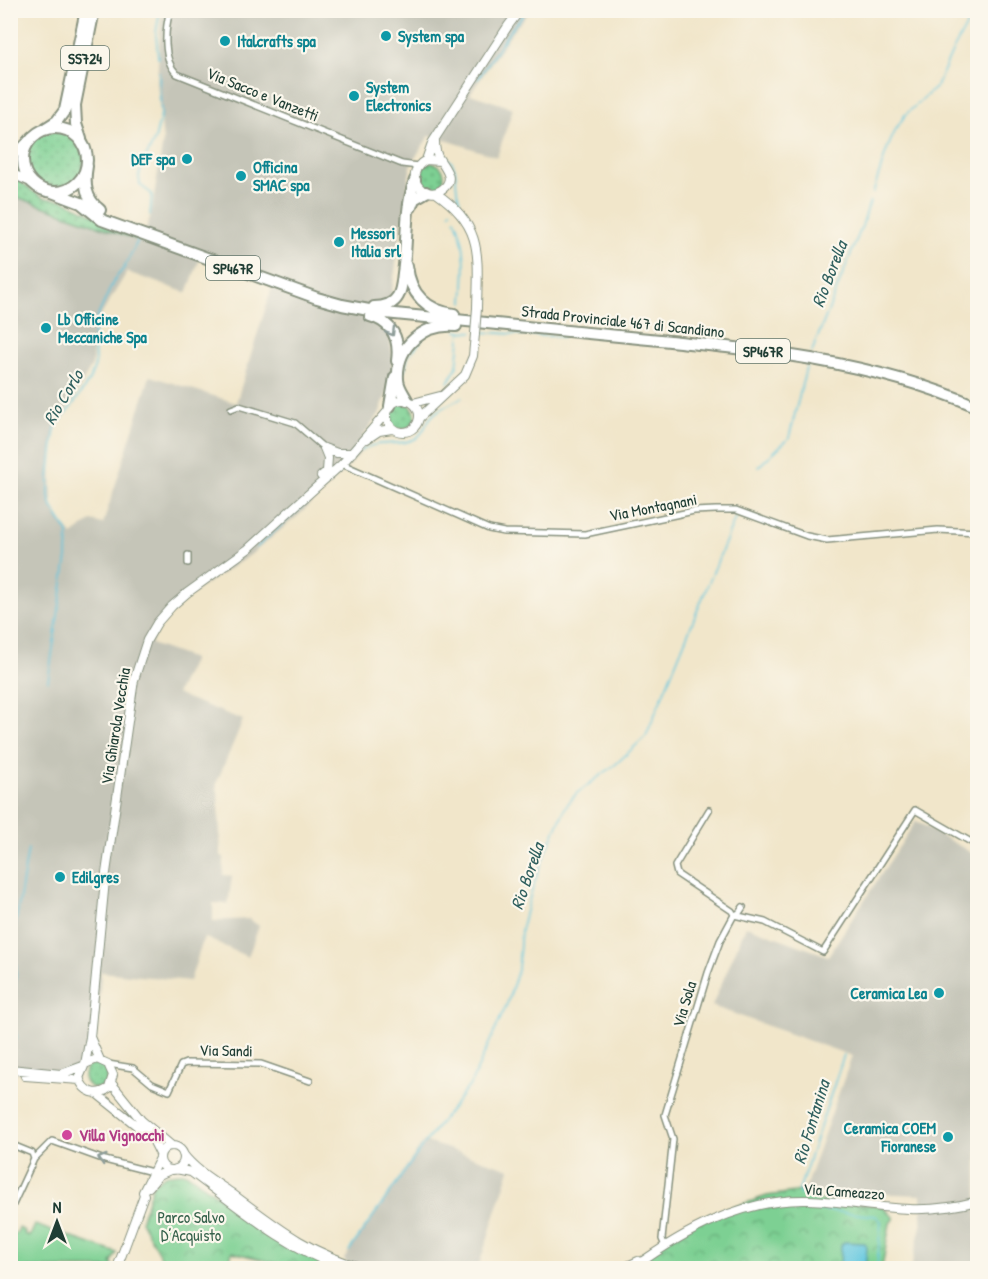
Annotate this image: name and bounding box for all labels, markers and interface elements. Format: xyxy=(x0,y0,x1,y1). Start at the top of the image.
place label: System spa xyxy=(398,25,465,48)
marker: System spa xyxy=(379,29,393,43)
place label: Italcrafts spa xyxy=(237,30,317,53)
marker: Italcrafts spa xyxy=(218,34,232,48)
road number: SS724 xyxy=(61,46,109,70)
street label: Via Sacco e Vanzetti xyxy=(204,62,322,126)
place label: System Electronics xyxy=(366,76,432,116)
marker: System Electronics xyxy=(347,89,361,103)
place label: DEF spa xyxy=(131,148,176,171)
marker: DEF spa xyxy=(180,152,194,166)
place label: Officina SMAC spa xyxy=(253,156,310,197)
marker: Officina SMAC spa xyxy=(234,169,248,183)
place label: Messori Italia srl xyxy=(351,222,402,262)
marker: Messori Italia srl xyxy=(332,235,346,249)
water label: Rio Borella xyxy=(805,236,854,311)
road number: SP467R xyxy=(206,256,260,280)
street label: Strada Provinciale 467 di Scandiano xyxy=(521,299,726,343)
place label: Lb Officine Meccaniche Spa xyxy=(58,308,148,349)
marker: Lb Officine Meccaniche Spa xyxy=(39,321,53,335)
one-way arrow xyxy=(384,326,396,336)
road number: SP467R xyxy=(736,339,790,363)
water label: Rio Corlo xyxy=(37,363,90,429)
street label: Via Montagnani xyxy=(607,488,699,526)
street label: Via Ghiarola Vecchia xyxy=(95,666,135,786)
water label: Rio Borella xyxy=(504,838,551,913)
place label: Edilgres xyxy=(72,866,120,889)
marker: Edilgres xyxy=(53,870,67,884)
street label: Via Sola xyxy=(667,978,701,1030)
place label: Ceramica Lea xyxy=(850,982,928,1004)
marker: Ceramica Lea xyxy=(932,986,946,1000)
street label: Via Sandi xyxy=(199,1039,253,1061)
water label: Rio Fontanina xyxy=(786,1075,836,1167)
place label: Ceramica COEM Fioranese xyxy=(844,1117,937,1157)
place label: Villa Vignocchi xyxy=(79,1124,165,1147)
marker: Villa Vignocchi xyxy=(60,1128,74,1142)
marker: Ceramica COEM Fioranese xyxy=(941,1130,955,1144)
one-way arrow xyxy=(97,1154,108,1166)
street label: Via Cameazzo xyxy=(803,1177,886,1205)
north arrow xyxy=(27,1192,87,1252)
text: N xyxy=(53,1196,62,1218)
park label: Parco Salvo D’Acquisto xyxy=(157,1206,225,1246)

